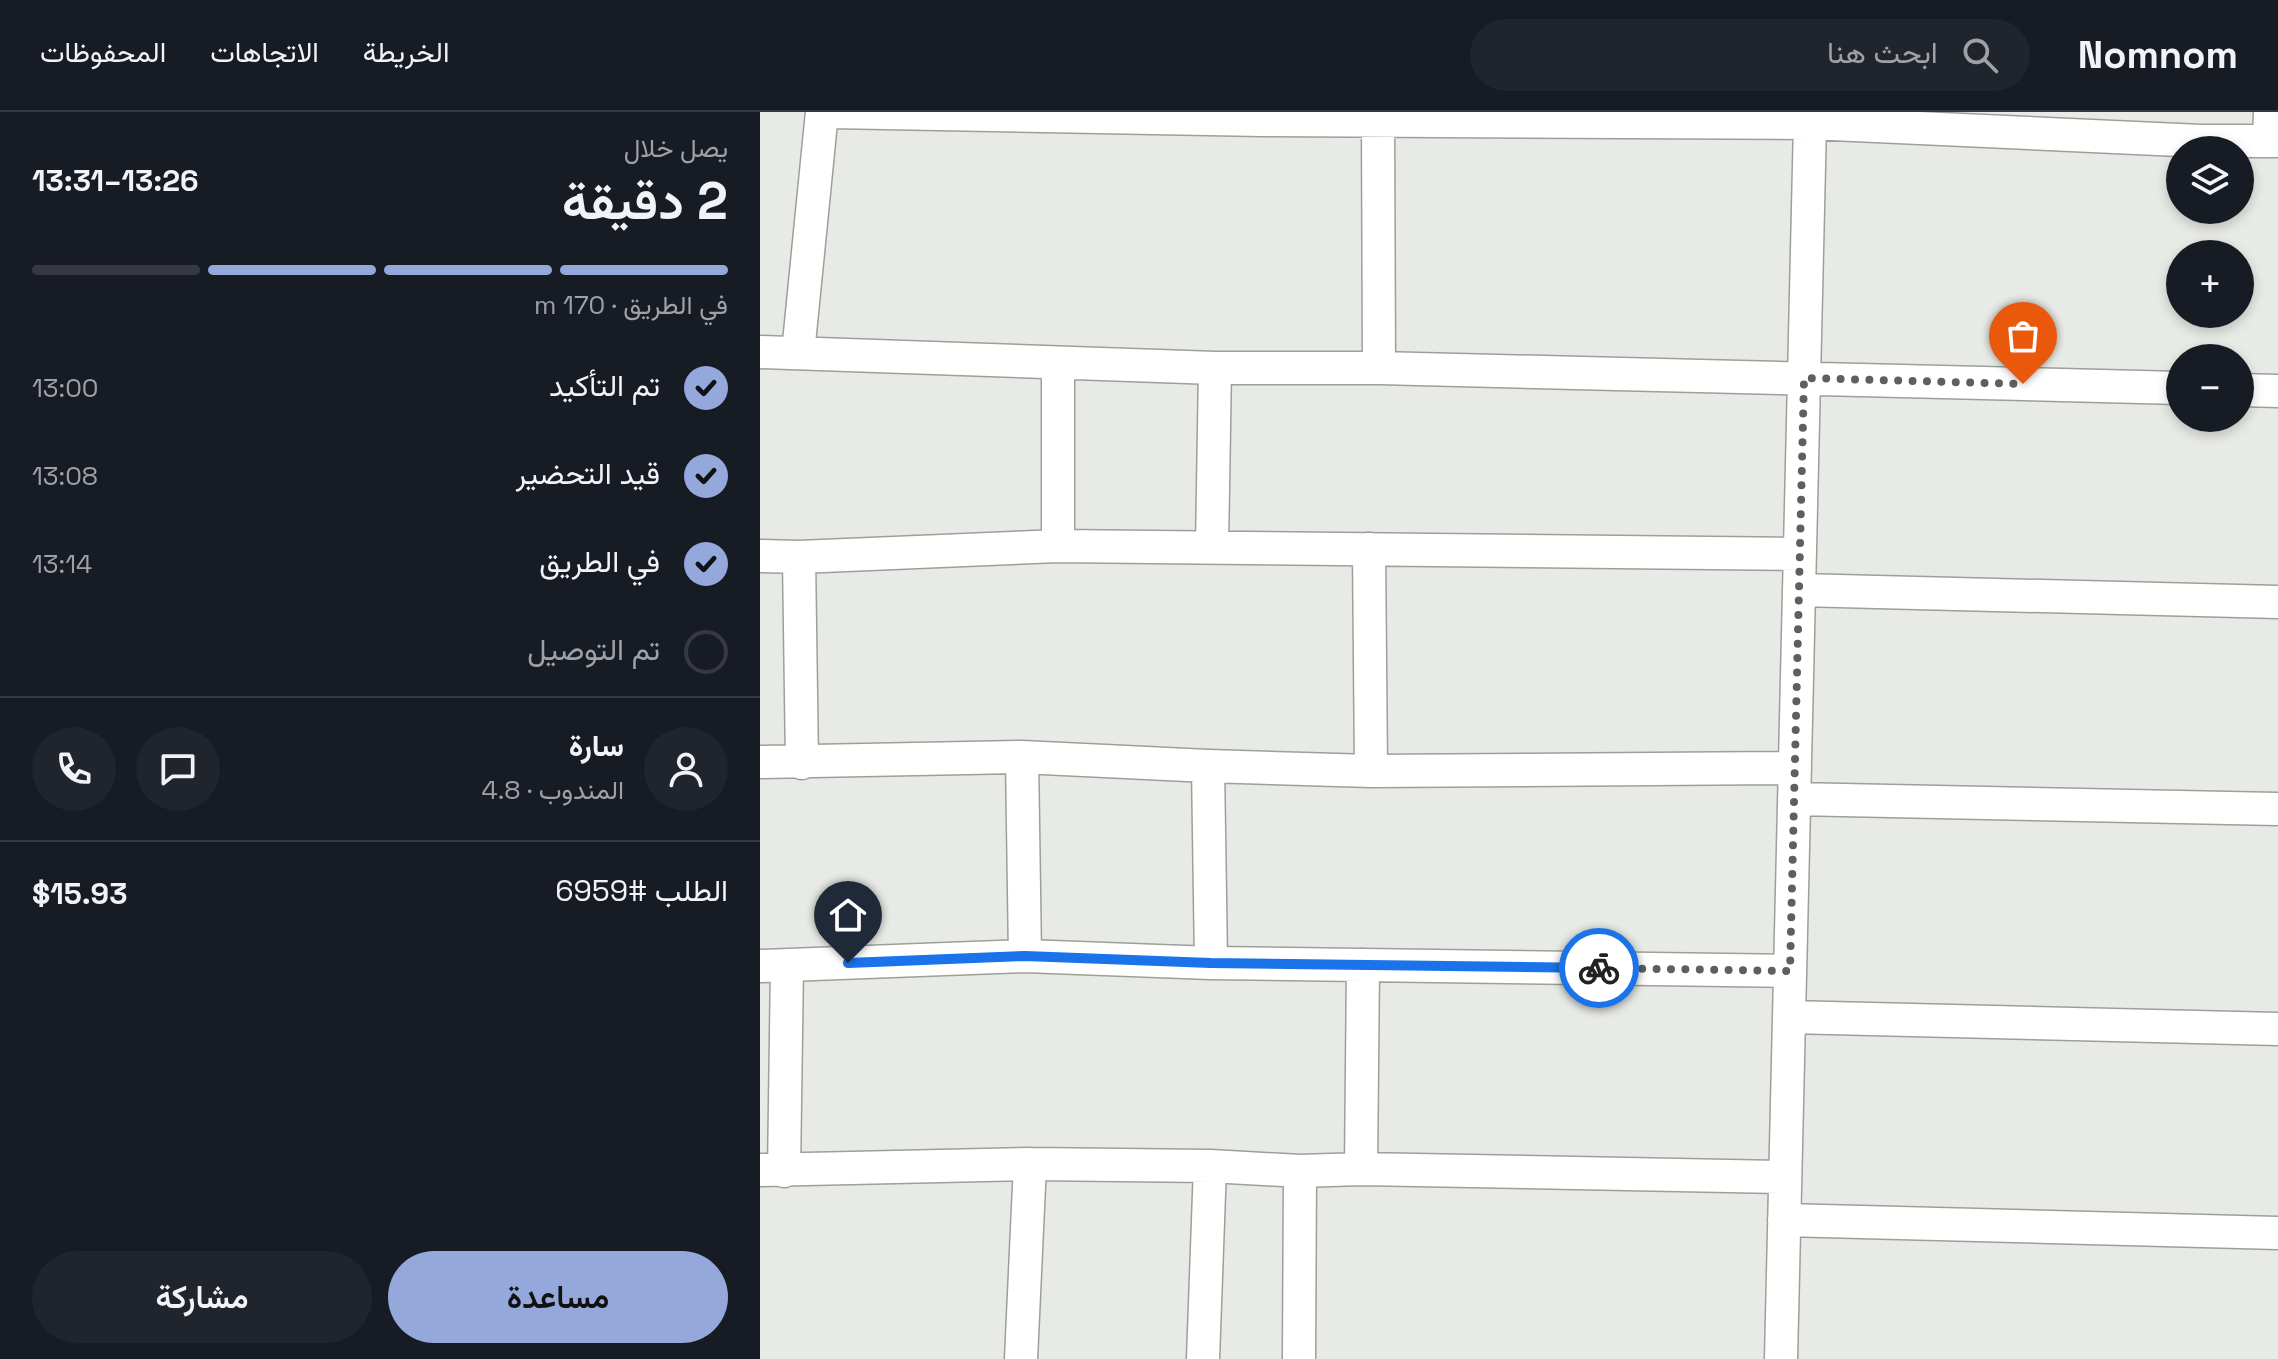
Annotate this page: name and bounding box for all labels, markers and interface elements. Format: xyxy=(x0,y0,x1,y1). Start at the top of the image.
search box xyxy=(1470,19,2030,91)
text: Nomnom xyxy=(2078,31,2238,79)
text: ابحث هنا xyxy=(1827,33,1938,72)
icon: search xyxy=(1958,33,2002,77)
text: المحفوظات xyxy=(40,34,166,70)
text: الاتجاهات xyxy=(210,34,319,70)
text: الخريطة xyxy=(363,34,449,70)
text: يصل خلال xyxy=(624,131,728,165)
map controls xyxy=(2166,136,2254,432)
button: layers xyxy=(2166,136,2254,224)
text: 13:26–13:31 xyxy=(32,161,199,200)
text: 2 دقيقة xyxy=(562,168,728,234)
button: + xyxy=(2166,240,2254,328)
text: في الطريق · 170 m xyxy=(534,288,728,322)
pin xyxy=(1989,302,2057,384)
icon: bag xyxy=(2001,314,2045,358)
button: − xyxy=(2166,344,2254,432)
text: تم التأكيد xyxy=(549,366,660,405)
icon: check xyxy=(684,366,728,410)
text: 13:00 xyxy=(32,371,98,405)
text: قيد التحضير xyxy=(516,454,660,493)
icon: check xyxy=(684,454,728,498)
text: 13:08 xyxy=(32,459,98,493)
text: في الطريق xyxy=(539,542,660,581)
icon: check xyxy=(684,542,728,586)
text: 13:14 xyxy=(32,547,92,581)
text: تم التوصيل xyxy=(527,630,660,669)
text: سارة xyxy=(569,726,624,765)
button: phone xyxy=(32,727,116,811)
button: chat xyxy=(136,727,220,811)
button: person xyxy=(644,727,728,811)
text: المندوب · 4.8 xyxy=(481,773,624,807)
text: الطلب #6959 xyxy=(555,871,728,910)
text: $15.93 xyxy=(32,874,127,913)
pin xyxy=(814,881,882,963)
icon: home xyxy=(826,893,870,937)
courier xyxy=(1559,928,1639,1008)
icon: bike xyxy=(1577,946,1621,990)
button: مشاركة xyxy=(32,1251,372,1343)
button: مساعدة xyxy=(388,1251,728,1343)

